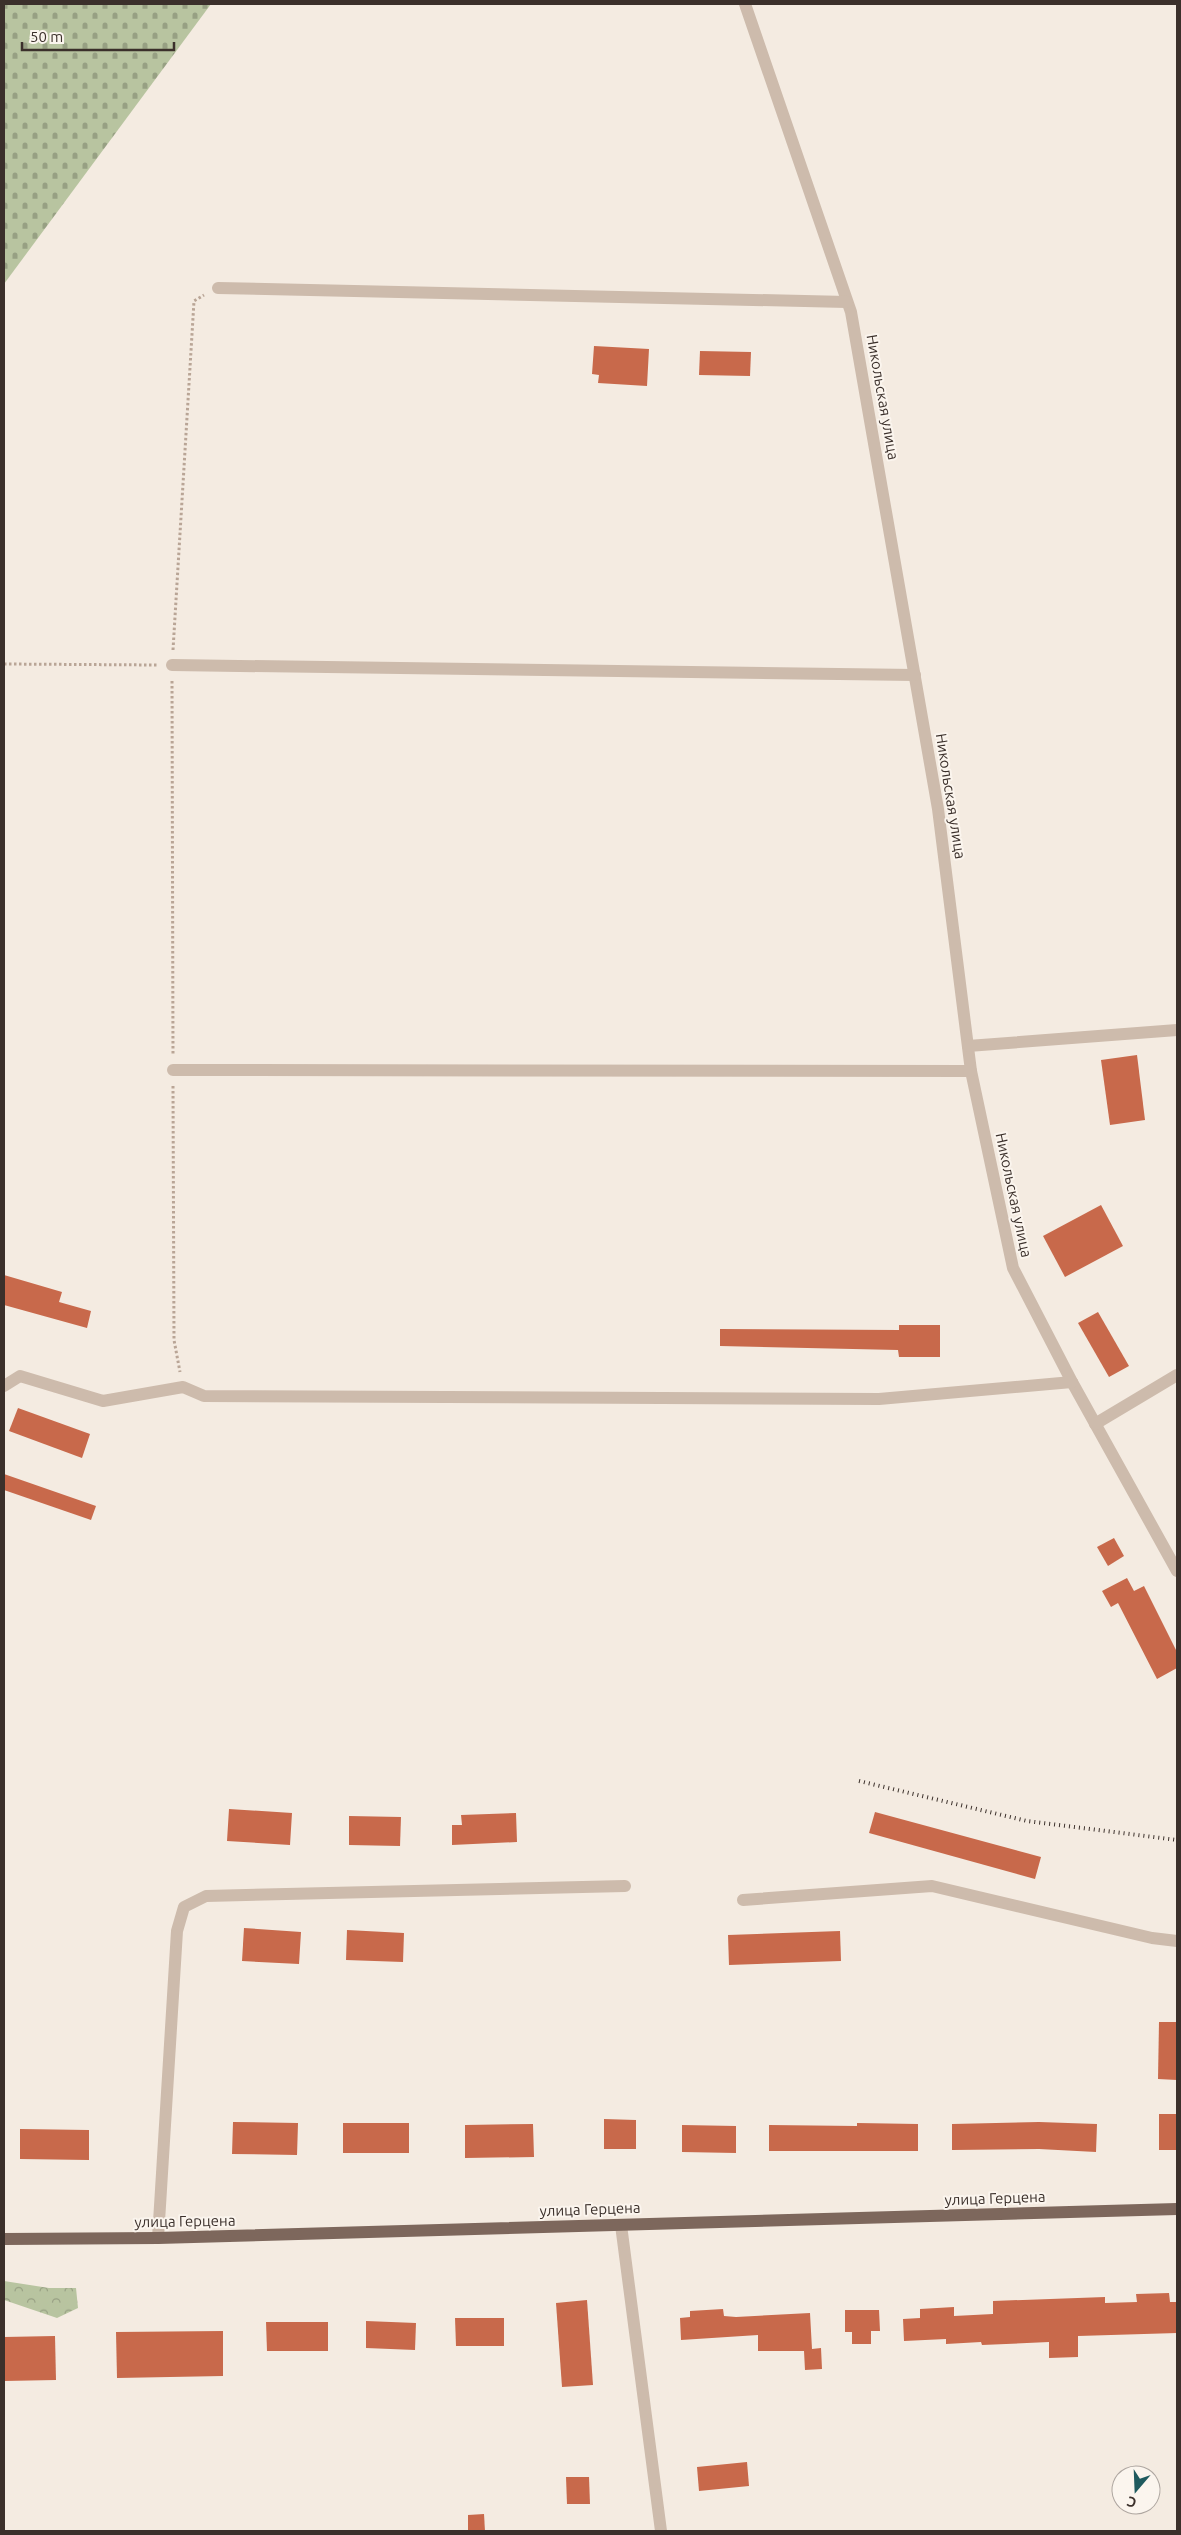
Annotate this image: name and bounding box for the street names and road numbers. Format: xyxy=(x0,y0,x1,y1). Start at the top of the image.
street label: Никольская улица xyxy=(864,333,902,461)
street label: Никольская улица xyxy=(933,732,969,860)
street label: Никольская улица xyxy=(992,1131,1036,1259)
street label: улица Герцена xyxy=(944,2188,1046,2208)
street label: улица Герцена xyxy=(539,2199,641,2219)
street label: улица Герцена xyxy=(134,2212,236,2230)

